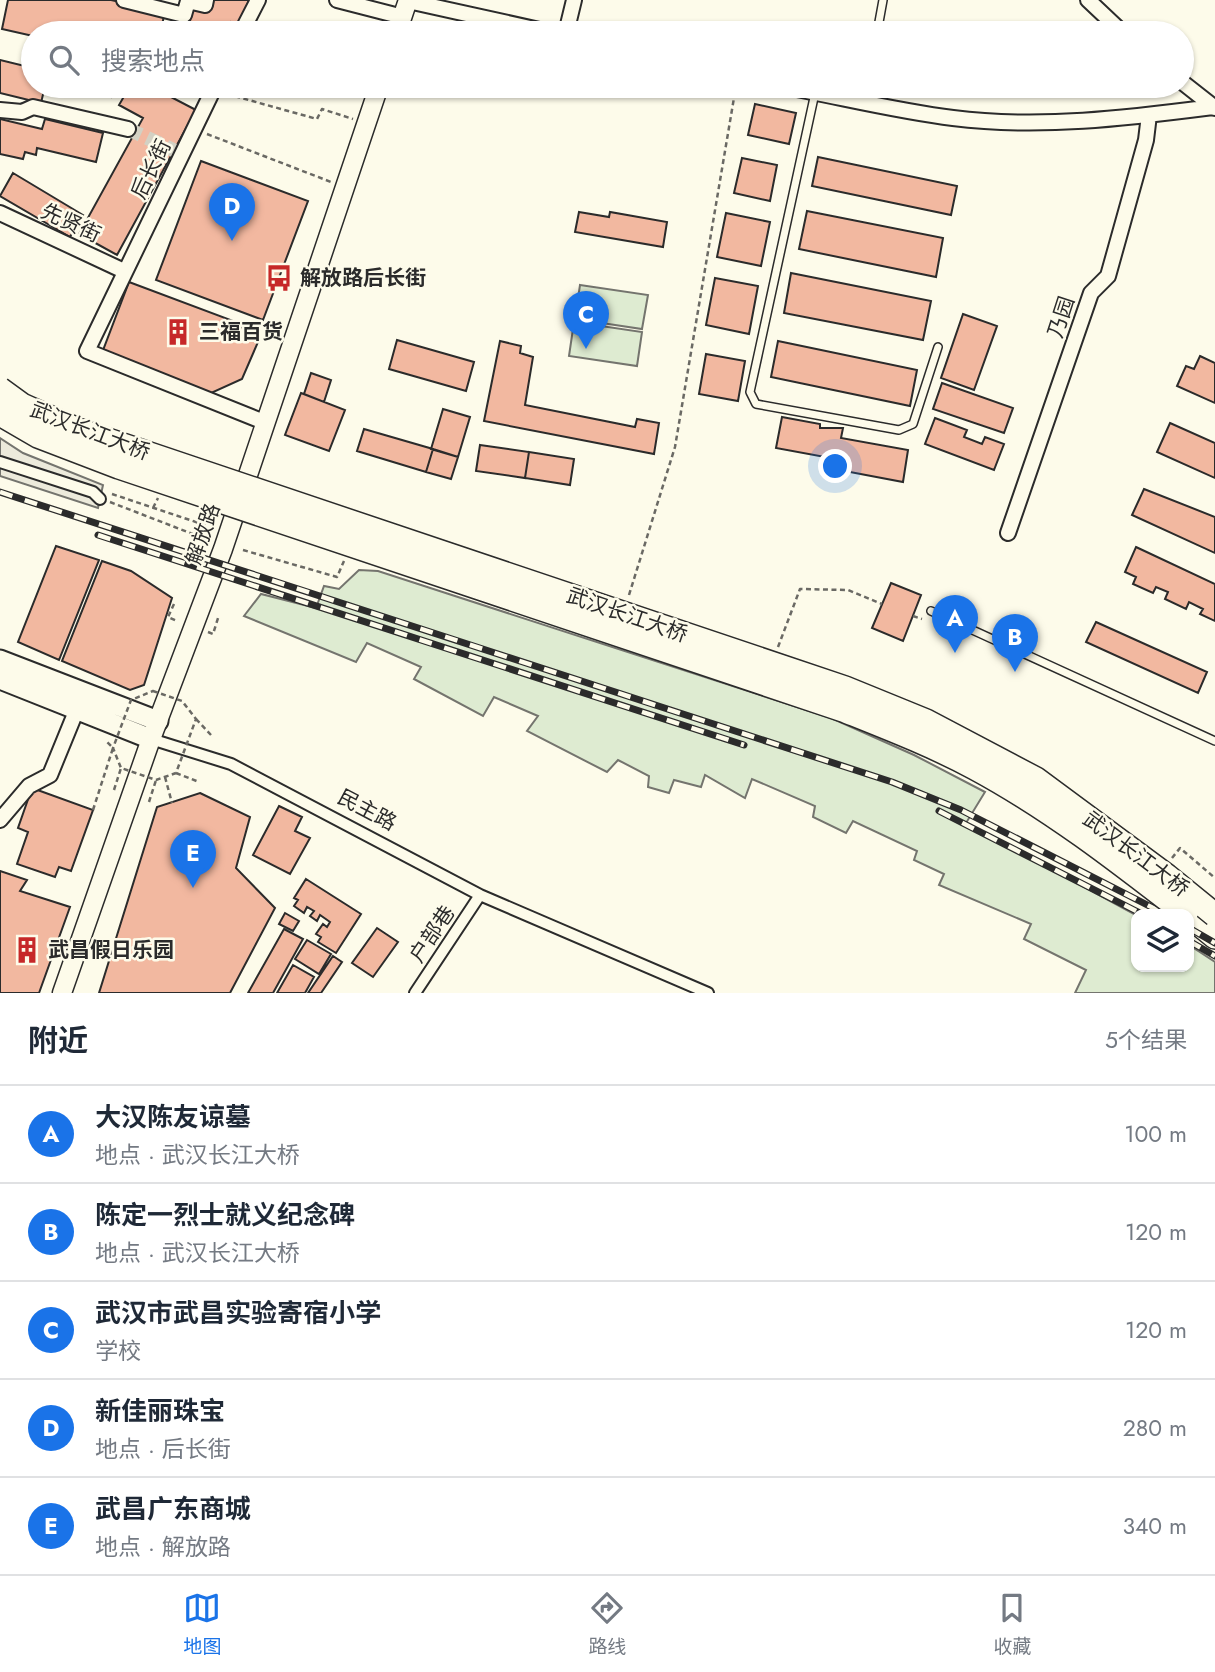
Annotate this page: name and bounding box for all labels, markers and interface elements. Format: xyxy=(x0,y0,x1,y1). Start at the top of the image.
search box xyxy=(21,21,1194,98)
icon: search xyxy=(45,41,83,79)
text: 搜索地点 xyxy=(101,42,205,80)
street label: 后长街 xyxy=(124,134,178,204)
pin: D xyxy=(209,183,255,241)
street label: 先贤街 xyxy=(36,196,106,250)
bus stop icon: 解放路后长街 xyxy=(264,263,294,293)
place label: 解放路后长街 xyxy=(300,263,426,293)
pin: C xyxy=(563,291,609,349)
street label: 乃园 xyxy=(1040,292,1082,342)
building icon: 三福百货 xyxy=(163,317,193,347)
place label: 三福百货 xyxy=(199,317,283,347)
street label: 武汉长江大桥 xyxy=(26,394,154,468)
your location xyxy=(818,449,852,483)
street label: 解放路 xyxy=(179,499,227,569)
street label: 武汉长江大桥 xyxy=(563,580,691,650)
pin: A xyxy=(932,595,978,653)
pin: B xyxy=(992,614,1038,672)
street label: 民主路 xyxy=(332,782,402,838)
street label: 武汉长江大桥 xyxy=(1077,804,1195,904)
pin: E xyxy=(170,830,216,888)
street label: 户部巷 xyxy=(402,899,462,969)
map controls xyxy=(1131,909,1194,972)
button: layers xyxy=(1131,909,1194,972)
building icon: 武昌假日乐园 xyxy=(12,935,42,965)
place label: 武昌假日乐园 xyxy=(48,935,174,965)
text: 附近 xyxy=(28,1019,88,1062)
text: 5个结果 xyxy=(1105,1023,1187,1057)
text: 大汉陈友谅墓 xyxy=(95,1098,251,1136)
text: A xyxy=(43,1117,59,1151)
text: 100 m xyxy=(1124,1117,1187,1151)
text: 地点 · 武汉长江大桥 xyxy=(95,1138,300,1172)
text: 陈定一烈士就义纪念碑 xyxy=(95,1196,355,1234)
text: B xyxy=(43,1215,59,1249)
text: 120 m xyxy=(1125,1215,1187,1249)
text: 地点 · 武汉长江大桥 xyxy=(95,1236,300,1270)
text: 武汉市武昌实验寄宿小学 xyxy=(95,1294,381,1332)
text: C xyxy=(43,1313,59,1347)
text: 120 m xyxy=(1125,1313,1187,1347)
text: 学校 xyxy=(95,1334,141,1368)
text: 新佳丽珠宝 xyxy=(95,1392,225,1430)
text: D xyxy=(43,1411,59,1445)
text: 280 m xyxy=(1123,1411,1187,1445)
text: 地点 · 后长街 xyxy=(95,1432,231,1466)
text: 武昌广东商城 xyxy=(95,1490,251,1528)
text: E xyxy=(44,1509,58,1543)
text: 340 m xyxy=(1122,1509,1187,1543)
text: 地点 · 解放路 xyxy=(95,1530,231,1564)
tab: 地图 xyxy=(183,1589,222,1660)
tab: 路线 xyxy=(588,1589,627,1660)
tab: 收藏 xyxy=(993,1589,1032,1660)

